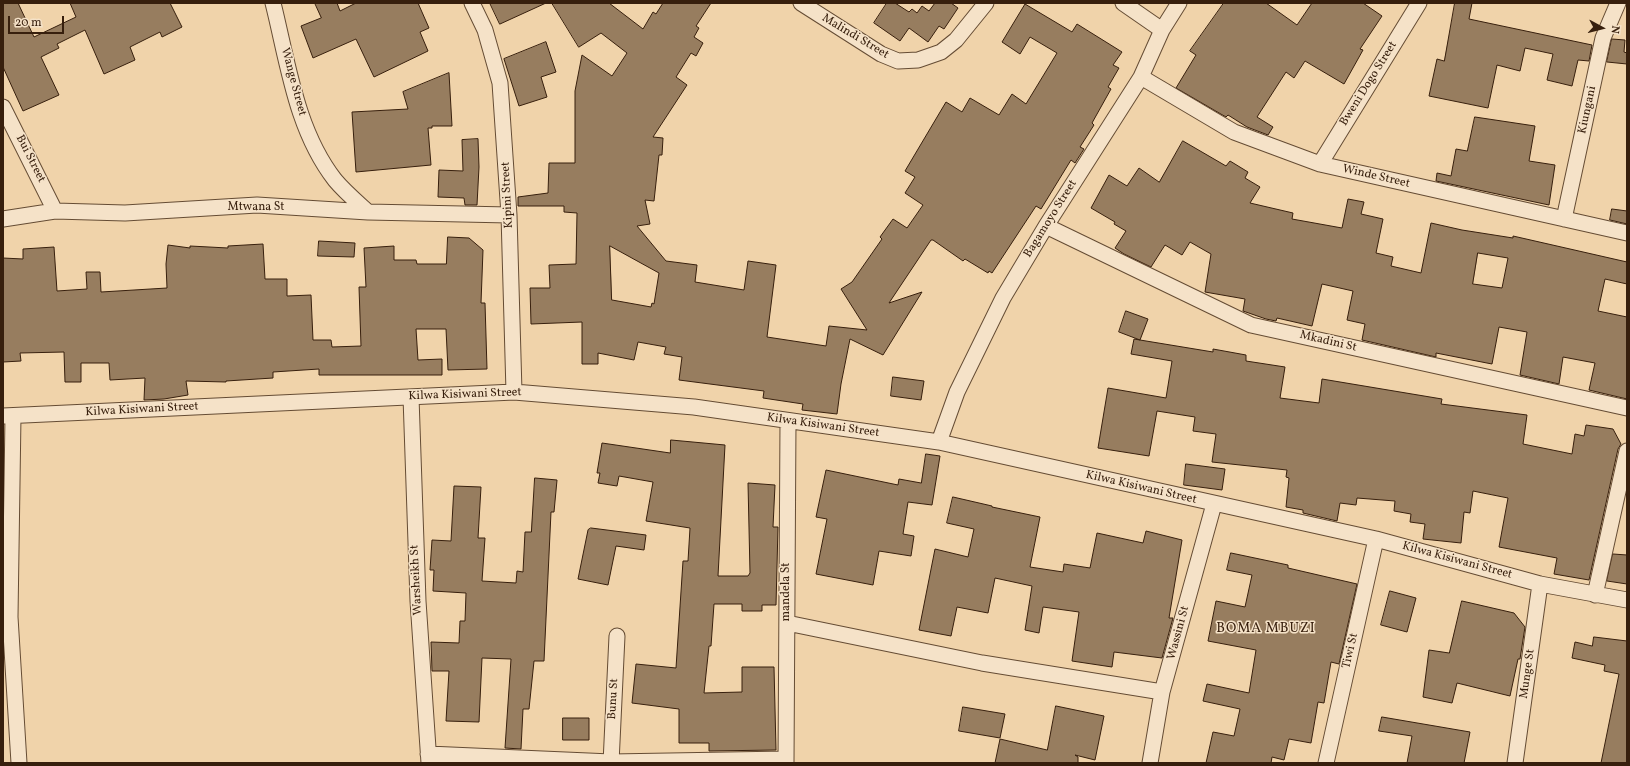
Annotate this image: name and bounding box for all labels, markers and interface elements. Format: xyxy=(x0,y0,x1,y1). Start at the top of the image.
scale bar xyxy=(10,8,66,34)
north arrow xyxy=(1582,8,1622,48)
street label: Malindi Street xyxy=(819,11,891,63)
text: 20 m xyxy=(15,15,42,31)
text: N xyxy=(1606,25,1622,34)
street label: Bweni Dogo Street xyxy=(1337,39,1401,129)
street label: Wange Street xyxy=(277,46,309,118)
street label: Kiungani xyxy=(1576,85,1600,135)
street label: Bui Street xyxy=(12,133,48,185)
street label: Kipini Street xyxy=(499,161,517,229)
street label: Winde Street xyxy=(1341,162,1411,192)
street label: Bagamoyo Street xyxy=(1021,177,1081,261)
street label: Mtwana St xyxy=(227,201,285,215)
street label: Mkadini St xyxy=(1298,328,1358,356)
street label: Kilwa Kisiwani Street xyxy=(408,386,522,404)
street label: Kilwa Kisiwani Street xyxy=(85,400,199,420)
street label: Kilwa Kisiwani Street xyxy=(766,411,880,441)
street label: Kilwa Kisiwani Street xyxy=(1084,468,1198,508)
street label: Kilwa Kisiwani Street xyxy=(1400,539,1514,583)
street label: Warsheikh St xyxy=(408,544,426,616)
street label: mandela St xyxy=(780,562,794,622)
street label: Wassini St xyxy=(1165,605,1193,661)
district label: BOMA MBUZI xyxy=(1216,621,1316,637)
street label: Tiwi St xyxy=(1340,632,1362,670)
street label: Munge St xyxy=(1517,648,1539,700)
street label: Bunu St xyxy=(606,678,622,720)

